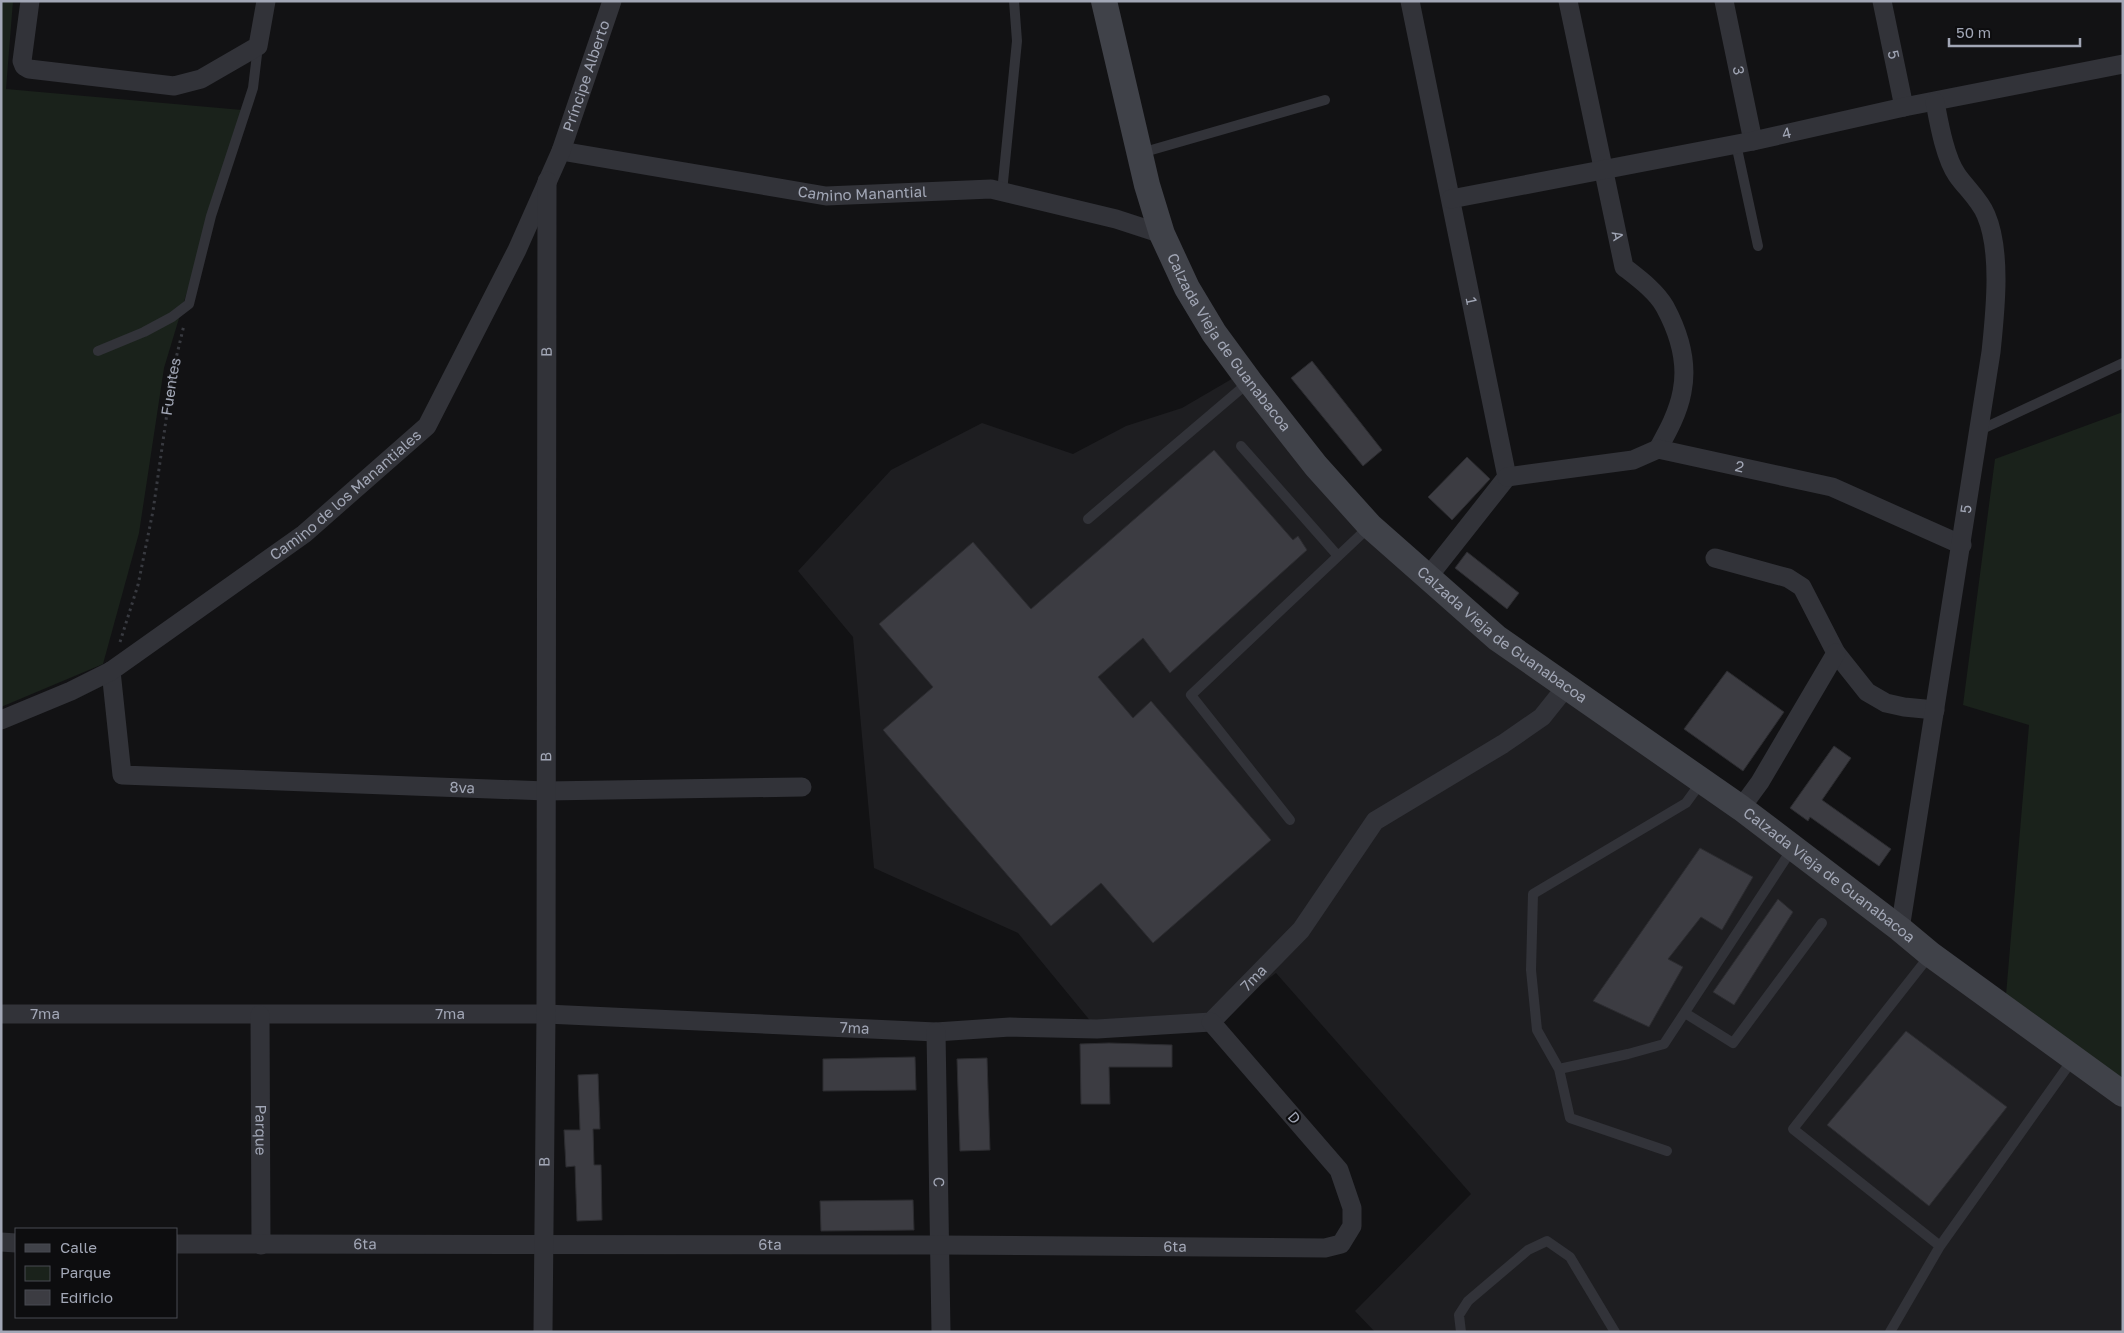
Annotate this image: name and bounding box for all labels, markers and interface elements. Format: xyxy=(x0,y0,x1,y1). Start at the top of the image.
scale bar xyxy=(1949,15,2080,47)
street label: Príncipe Alberto xyxy=(558,18,613,134)
text: 50 m xyxy=(1956,23,1991,41)
street label: 5 xyxy=(1884,49,1904,61)
street label: 3 xyxy=(1730,64,1749,76)
street label: 4 xyxy=(1780,123,1793,142)
street label: Camino Manantial xyxy=(796,181,927,204)
street label: A xyxy=(1609,229,1628,242)
street label: Calzada Vieja de Guanabacoa xyxy=(1164,250,1295,435)
street label: 1 xyxy=(1463,295,1482,306)
street label: B xyxy=(537,347,555,357)
street label: Fuentes xyxy=(157,355,184,417)
street label: Camino de los Manantiales xyxy=(266,425,425,564)
street label: 2 xyxy=(1734,456,1746,476)
street label: 5 xyxy=(1956,503,1975,515)
street label: Calzada Vieja de Guanabacoa xyxy=(1414,562,1591,706)
street label: B xyxy=(536,752,554,762)
street label: 8va xyxy=(449,777,475,796)
street label: Calzada Vieja de Guanabacoa xyxy=(1740,803,1919,946)
street label: 7ma xyxy=(1236,961,1270,994)
street label: 7ma xyxy=(30,1004,60,1022)
street label: 7ma xyxy=(435,1004,465,1022)
street label: 7ma xyxy=(839,1018,870,1037)
street label: Parque xyxy=(252,1105,271,1156)
street label: D xyxy=(1285,1107,1305,1127)
street label: B xyxy=(535,1157,553,1167)
street label: C xyxy=(930,1177,949,1187)
legend xyxy=(15,1228,178,1318)
street label: 6ta xyxy=(353,1234,377,1252)
street label: 6ta xyxy=(758,1235,782,1253)
street label: 6ta xyxy=(1163,1237,1187,1255)
text: Calle xyxy=(60,1238,97,1256)
text: Parque xyxy=(60,1263,111,1281)
text: Edificio xyxy=(60,1288,113,1306)

